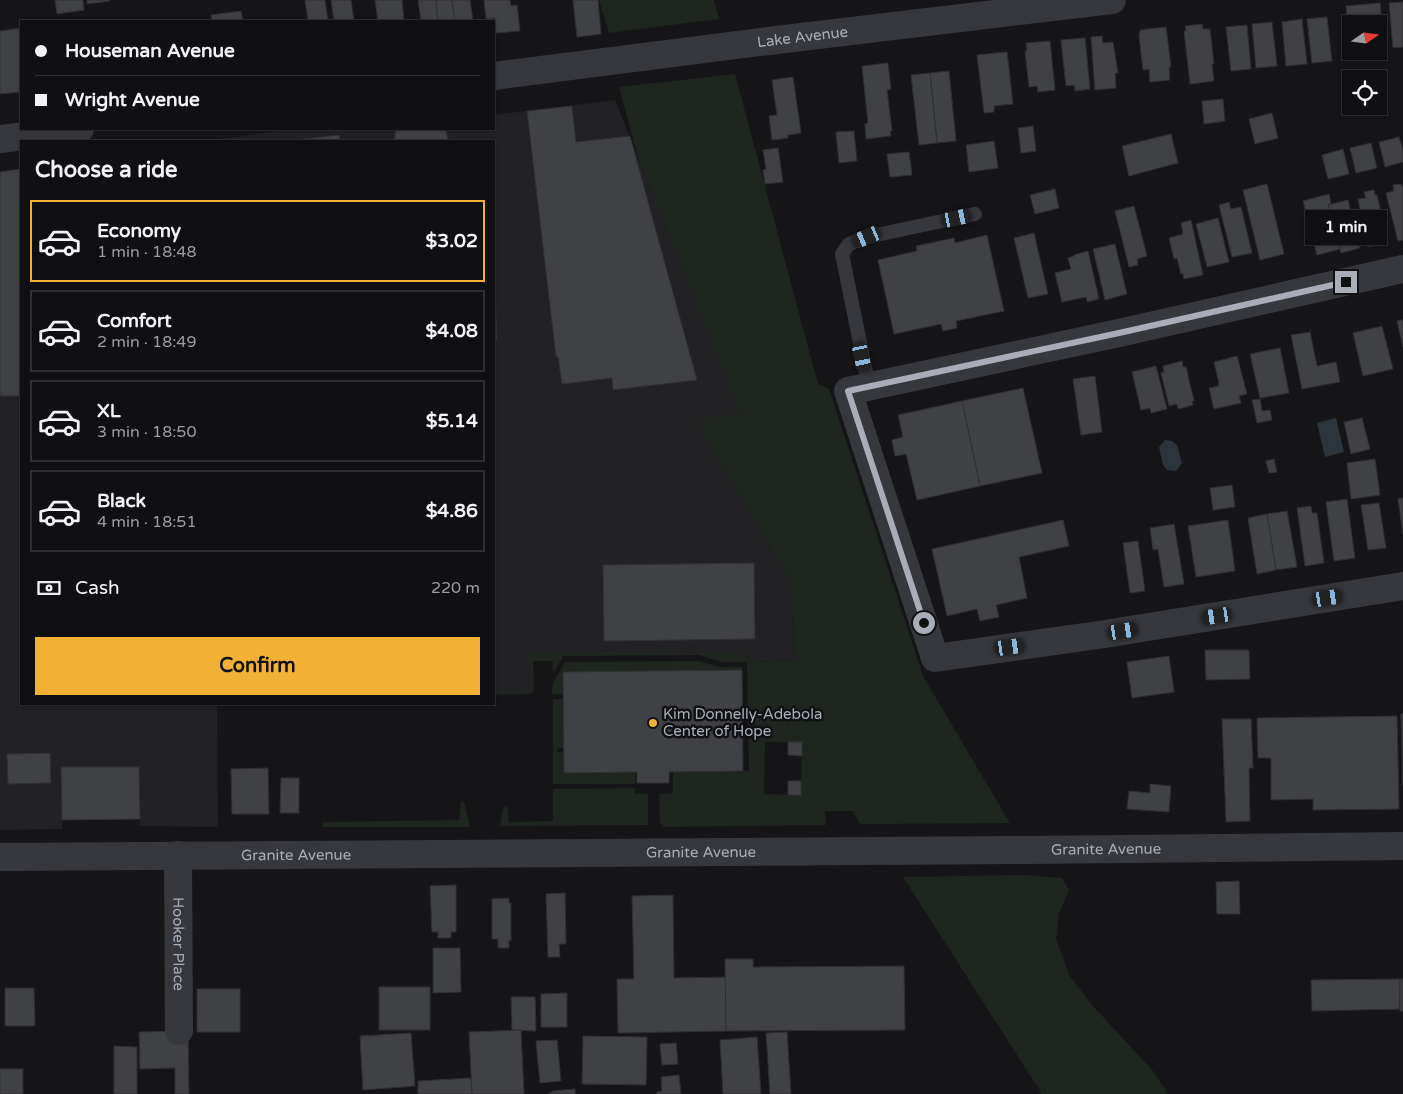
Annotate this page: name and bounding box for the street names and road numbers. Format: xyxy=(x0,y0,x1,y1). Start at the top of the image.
street label: Lake Avenue xyxy=(756,23,849,51)
street label: Granite Avenue xyxy=(1051,840,1161,859)
street label: Granite Avenue xyxy=(646,843,756,862)
street label: Granite Avenue xyxy=(241,846,351,864)
street label: Hooker Place xyxy=(169,897,188,991)

